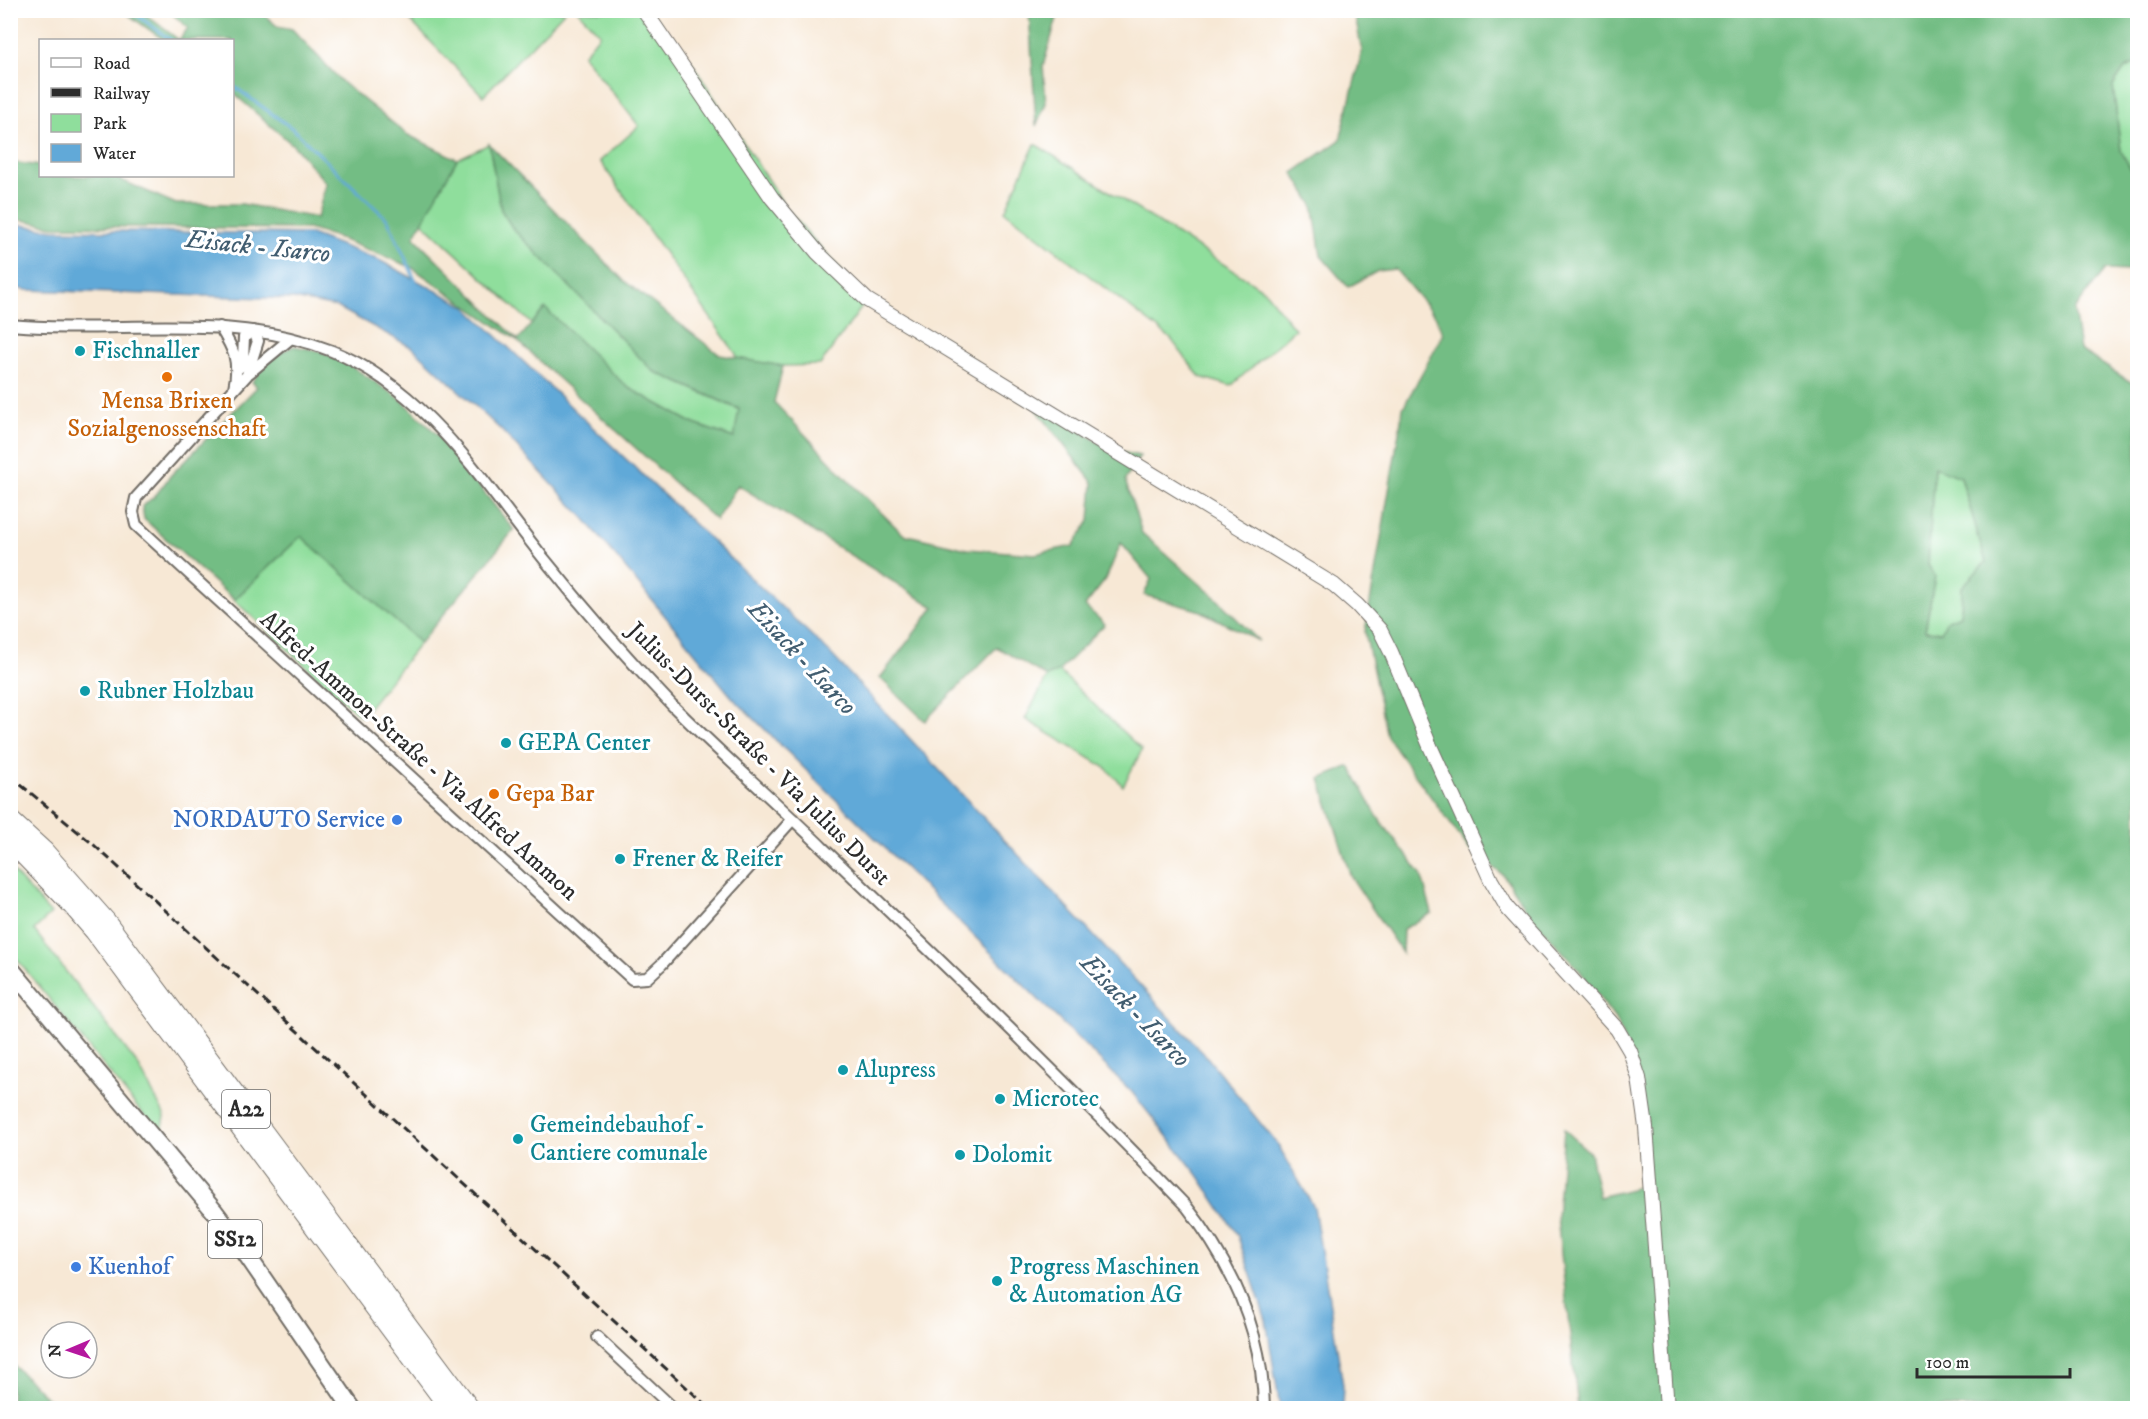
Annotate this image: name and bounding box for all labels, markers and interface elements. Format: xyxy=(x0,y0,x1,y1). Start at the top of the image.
legend xyxy=(39,39,234,177)
text: Road xyxy=(93,53,130,75)
text: Railway xyxy=(93,83,151,105)
text: Park xyxy=(93,113,127,135)
text: Water xyxy=(92,143,136,165)
water label: Eisack - Isarco xyxy=(182,223,332,271)
place label: Fischnaller xyxy=(92,336,200,366)
marker: Fischnaller xyxy=(73,344,87,358)
marker: Mensa Brixen Sozialgenossenschaft xyxy=(160,370,174,384)
place label: Mensa Brixen Sozialgenossenschaft xyxy=(68,386,267,444)
water label: Eisack - Isarco xyxy=(739,592,864,722)
street label: Alfred-Ammon-Straße - Via Alfred Ammon xyxy=(254,605,585,907)
street label: Julius-Durst-Straße - Via Julius Durst xyxy=(620,615,897,892)
place label: Rubner Holzbau xyxy=(97,676,254,706)
marker: Rubner Holzbau xyxy=(78,684,92,698)
place label: GEPA Center xyxy=(518,728,650,758)
marker: GEPA Center xyxy=(499,736,513,750)
place label: Gepa Bar xyxy=(506,779,594,809)
marker: Gepa Bar xyxy=(487,787,501,801)
place label: NORDAUTO Service xyxy=(173,805,385,835)
marker: NORDAUTO Service xyxy=(390,813,404,827)
place label: Frener & Reifer xyxy=(632,844,783,874)
marker: Frener & Reifer xyxy=(613,852,627,866)
water label: Eisack - Isarco xyxy=(1071,946,1197,1075)
place label: Alupress xyxy=(855,1055,936,1085)
marker: Alupress xyxy=(836,1063,850,1077)
place label: Microtec xyxy=(1012,1084,1099,1114)
road number: A22 xyxy=(222,1090,270,1128)
marker: Microtec xyxy=(993,1092,1007,1106)
place label: Gemeindebauhof - Cantiere comunale xyxy=(530,1110,708,1168)
marker: Gemeindebauhof - Cantiere comunale xyxy=(511,1132,525,1146)
place label: Dolomit xyxy=(972,1140,1052,1170)
marker: Dolomit xyxy=(953,1148,967,1162)
road number: SS12 xyxy=(208,1220,262,1258)
place label: Kuenhof xyxy=(88,1252,174,1282)
place label: Progress Maschinen & Automation AG xyxy=(1009,1252,1200,1310)
marker: Kuenhof xyxy=(69,1260,83,1274)
marker: Progress Maschinen & Automation AG xyxy=(990,1274,1004,1288)
north arrow xyxy=(39,1320,99,1380)
scale bar xyxy=(1917,1341,2070,1379)
text: N xyxy=(45,1344,65,1357)
text: 100 m xyxy=(1926,1352,1969,1374)

